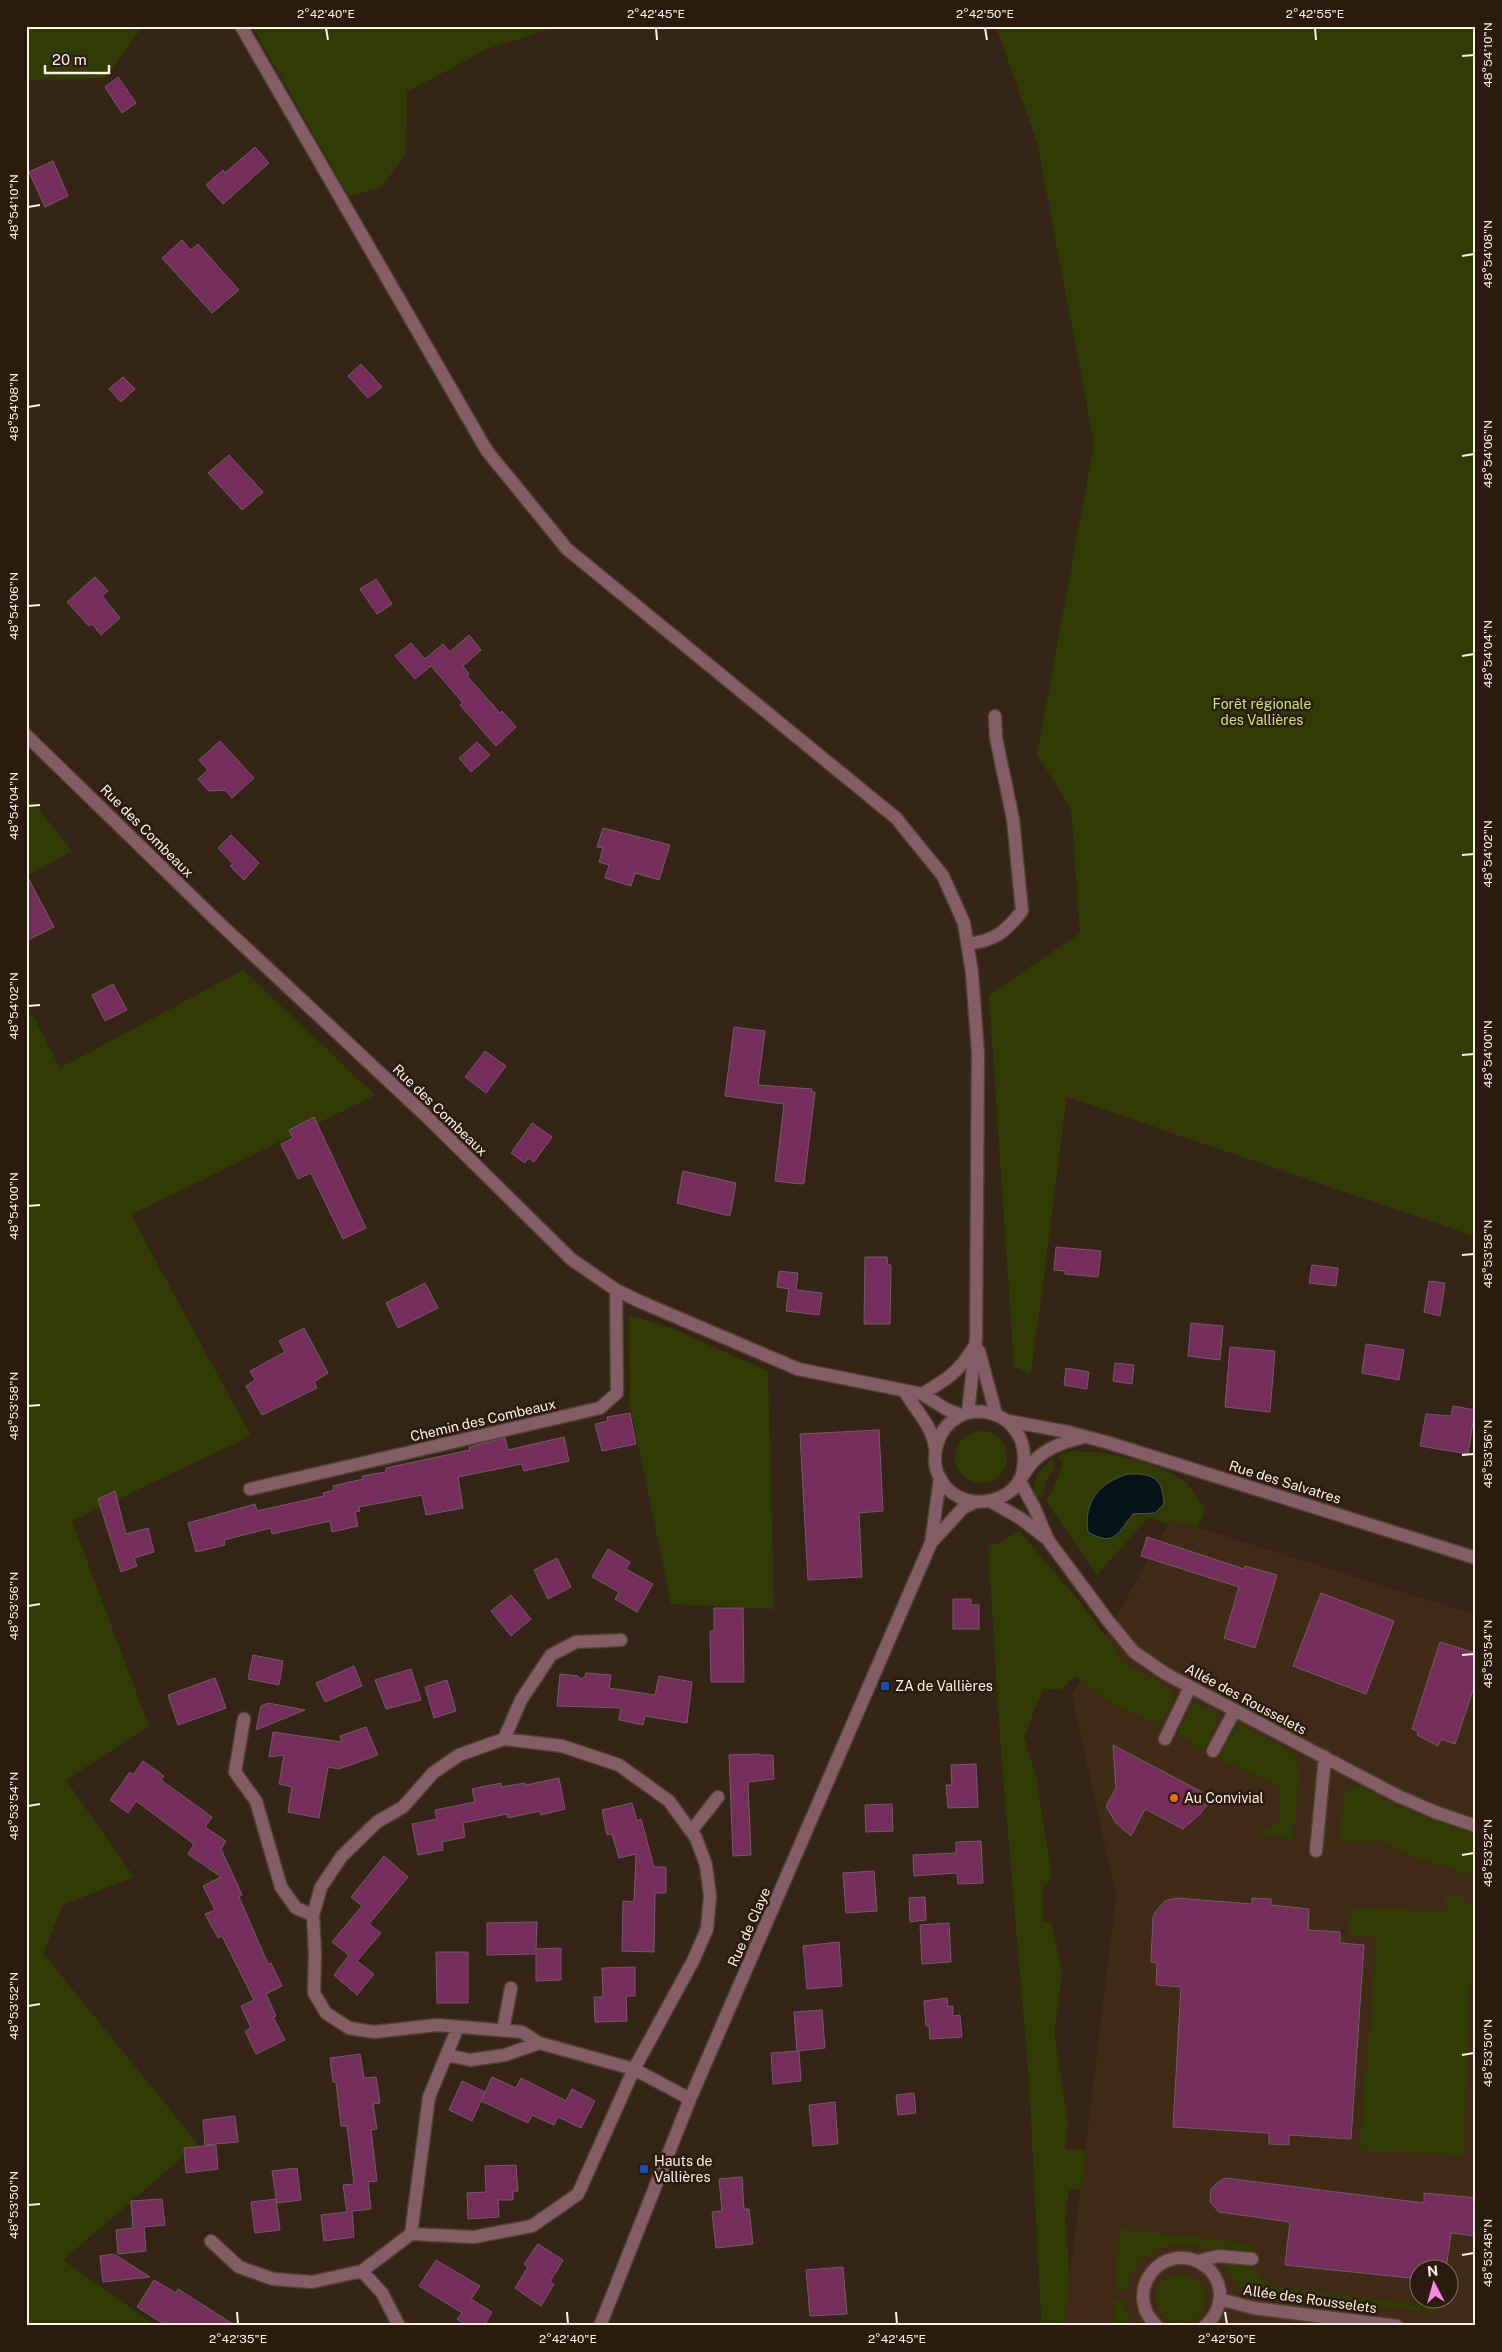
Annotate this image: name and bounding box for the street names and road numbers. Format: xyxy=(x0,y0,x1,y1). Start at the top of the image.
street label: Rue des Combeaux xyxy=(97,781,197,881)
street label: Rue des Combeaux xyxy=(390,1061,491,1159)
street label: Chemin des Combeaux xyxy=(409,1395,557,1445)
street label: Rue des Salvatres xyxy=(1227,1457,1343,1507)
street label: Allée des Rousselets xyxy=(1183,1660,1309,1738)
street label: Rue de Claye xyxy=(724,1885,774,1969)
street label: Allée des Rousselets xyxy=(1242,2282,1378,2316)

